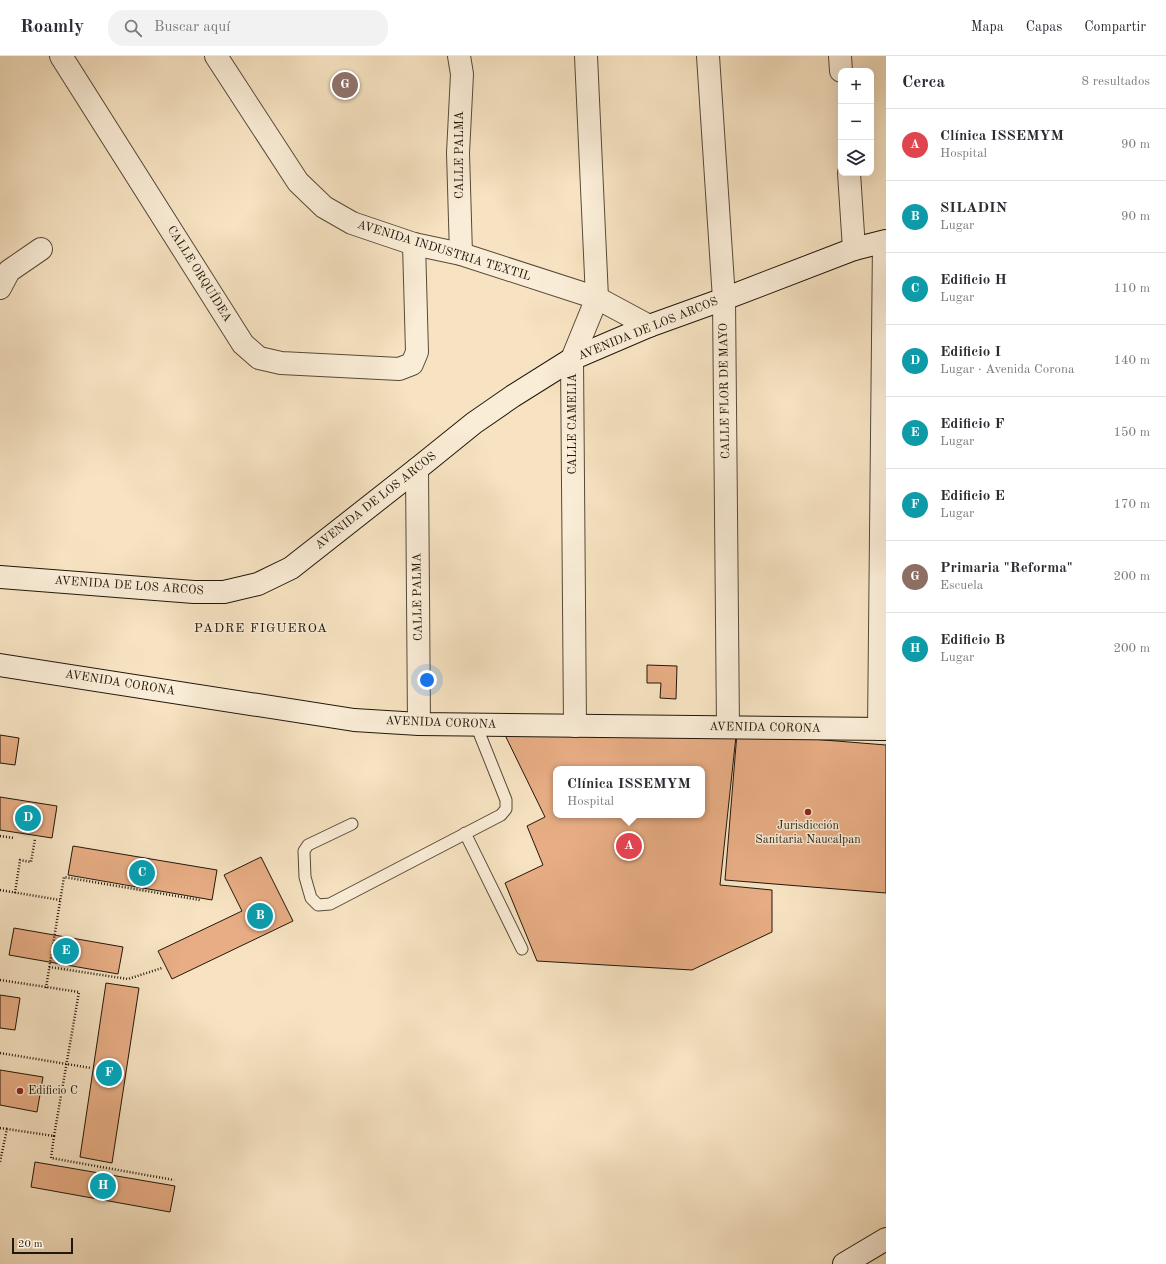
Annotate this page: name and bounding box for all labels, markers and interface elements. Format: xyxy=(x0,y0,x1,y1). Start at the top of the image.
search box xyxy=(108,10,388,46)
icon: search xyxy=(122,17,144,39)
text: Roamly xyxy=(20,18,84,37)
text: Buscar aquí xyxy=(154,20,230,35)
text: Mapa xyxy=(971,20,1004,34)
text: Capas xyxy=(1026,20,1062,34)
text: Compartir xyxy=(1084,20,1146,34)
map controls xyxy=(838,68,874,176)
button: + xyxy=(838,68,874,104)
pin: G xyxy=(332,70,358,100)
text: Cerca xyxy=(902,74,945,91)
text: 8 resultados xyxy=(1082,75,1150,88)
button: − xyxy=(838,104,874,140)
street label: CALLE PALMA xyxy=(454,111,466,199)
text: Clínica ISSEMYM xyxy=(940,129,1064,144)
text: A xyxy=(910,138,920,151)
text: 90 m xyxy=(1121,138,1150,151)
button: layers xyxy=(838,140,874,176)
text: Hospital xyxy=(940,147,987,160)
text: SILADIN xyxy=(940,201,1007,216)
text: B xyxy=(910,210,920,223)
text: 90 m xyxy=(1121,210,1150,223)
street label: AVENIDA INDUSTRIA TEXTIL xyxy=(356,219,532,283)
text: Lugar xyxy=(940,219,974,232)
street label: CALLE ORQUÍDEA xyxy=(165,222,236,324)
text: Edificio H xyxy=(940,273,1007,288)
text: C xyxy=(911,282,919,295)
text: 110 m xyxy=(1113,282,1150,295)
text: Lugar xyxy=(940,291,974,304)
street label: AVENIDA DE LOS ARCOS xyxy=(576,295,720,363)
street label: CALLE FLOR DE MAYO xyxy=(718,323,732,459)
text: Edificio I xyxy=(940,345,1001,360)
text: D xyxy=(910,354,920,367)
text: 140 m xyxy=(1113,354,1150,367)
text: Lugar · Avenida Corona xyxy=(940,363,1074,376)
street label: CALLE CAMELIA xyxy=(567,373,579,475)
text: Edificio F xyxy=(940,417,1005,432)
text: E xyxy=(911,426,919,439)
text: 150 m xyxy=(1113,426,1150,439)
text: Lugar xyxy=(940,435,974,448)
street label: AVENIDA DE LOS ARCOS xyxy=(313,450,439,552)
text: Edificio E xyxy=(940,489,1005,504)
text: F xyxy=(911,498,919,511)
text: 170 m xyxy=(1113,498,1150,511)
text: Lugar xyxy=(940,507,974,520)
street label: CALLE PALMA xyxy=(411,553,425,641)
text: Primaria "Reforma" xyxy=(940,561,1073,576)
text: G xyxy=(910,570,920,583)
text: 200 m xyxy=(1113,570,1150,583)
street label: AVENIDA DE LOS ARCOS xyxy=(54,575,204,597)
text: Escuela xyxy=(940,579,983,592)
district label: PADRE FIGUEROA xyxy=(194,622,328,635)
text: Edificio B xyxy=(940,633,1005,648)
text: H xyxy=(910,642,920,655)
text: 200 m xyxy=(1113,642,1150,655)
text: Lugar xyxy=(940,651,974,664)
street label: AVENIDA CORONA xyxy=(64,668,176,698)
your location xyxy=(417,670,437,690)
street label: AVENIDA CORONA xyxy=(385,715,497,731)
street label: AVENIDA CORONA xyxy=(709,721,821,735)
popup xyxy=(553,766,705,818)
text: Clínica ISSEMYM xyxy=(567,777,691,792)
text: Hospital xyxy=(567,795,614,808)
pin: D xyxy=(15,803,41,833)
marker: Jurisdicción Sanitaria Naucalpan xyxy=(803,807,813,817)
place label: Jurisdicción Sanitaria Naucalpan xyxy=(755,820,861,846)
pin: A xyxy=(616,831,642,861)
pin: C xyxy=(129,858,155,888)
pin: B xyxy=(247,901,273,931)
pin: E xyxy=(53,936,79,966)
pin: F xyxy=(96,1058,122,1088)
place label: Edificio C xyxy=(28,1085,78,1097)
marker: Edificio C xyxy=(15,1086,25,1096)
pin: H xyxy=(90,1171,116,1201)
scale bar xyxy=(12,1236,73,1255)
text: 20 m xyxy=(18,1239,43,1250)

